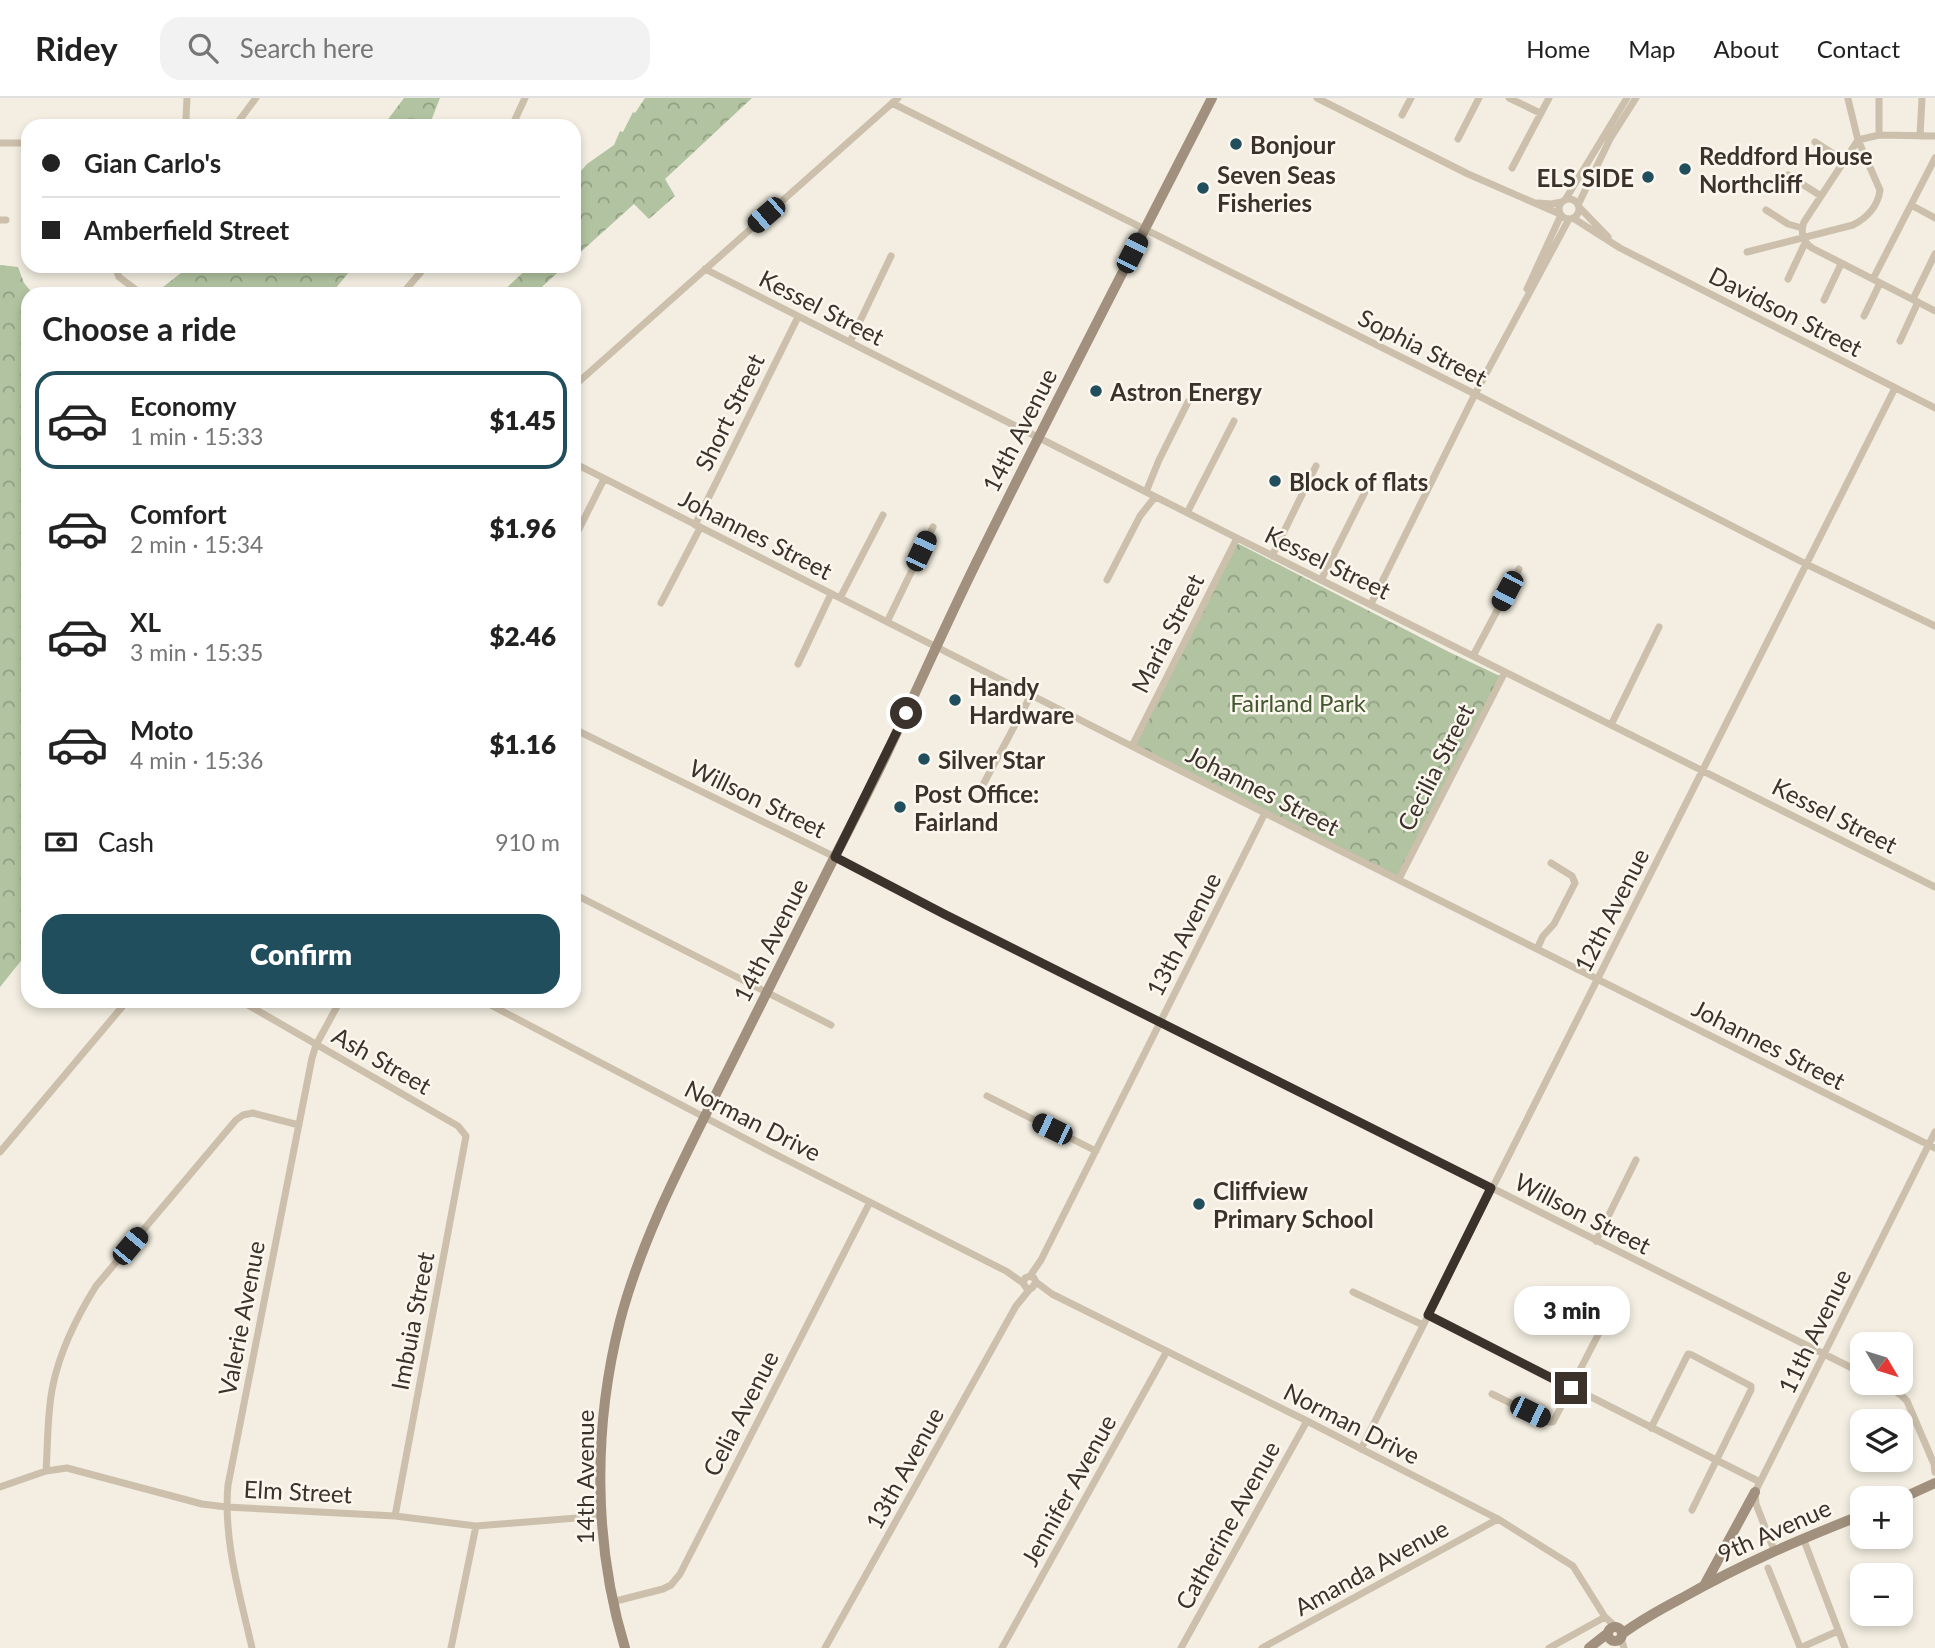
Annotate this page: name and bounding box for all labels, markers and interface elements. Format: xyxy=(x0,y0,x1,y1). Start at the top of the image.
search box xyxy=(160,17,650,80)
text: Ridey xyxy=(35,28,118,68)
icon: search xyxy=(184,29,222,67)
text: Search here xyxy=(240,32,374,64)
text: Home xyxy=(1526,34,1590,63)
text: Map xyxy=(1628,34,1676,63)
text: About xyxy=(1714,34,1779,63)
text: Contact xyxy=(1817,34,1900,63)
place label: Bonjour xyxy=(1250,130,1335,159)
marker: Bonjour xyxy=(1228,136,1244,152)
place label: Reddford House Northcliff xyxy=(1699,141,1873,198)
text: Gian Carlo's xyxy=(84,147,221,179)
place label: Seven Seas Fisheries xyxy=(1217,160,1336,217)
marker: Reddford House Northcliff xyxy=(1677,161,1693,177)
place label: ELS SIDE xyxy=(1536,163,1634,192)
marker: ELS SIDE xyxy=(1640,169,1656,185)
marker: Seven Seas Fisheries xyxy=(1195,180,1211,196)
car xyxy=(744,193,789,237)
text: Amberfield Street xyxy=(84,214,289,246)
car xyxy=(1114,230,1151,276)
street label: Davidson Street xyxy=(1705,260,1868,362)
street label: Kessel Street xyxy=(755,263,890,351)
street label: Sophia Street xyxy=(1354,302,1492,392)
text: Choose a ride xyxy=(42,309,236,348)
street label: Short Street xyxy=(688,348,770,475)
street label: 14th Avenue xyxy=(976,363,1062,497)
place label: Astron Energy xyxy=(1109,377,1262,406)
marker: Astron Energy xyxy=(1088,383,1104,399)
icon: car xyxy=(46,389,109,452)
text: Economy xyxy=(130,390,236,422)
text: $1.45 xyxy=(489,404,556,436)
text: 1 min · 15:33 xyxy=(130,422,263,450)
place label: Block of flats xyxy=(1289,467,1428,496)
marker: Block of flats xyxy=(1267,473,1283,489)
street label: Johannes Street xyxy=(675,483,838,585)
icon: car xyxy=(46,497,109,560)
text: Comfort xyxy=(130,498,227,530)
text: $1.96 xyxy=(489,512,556,544)
street label: Kessel Street xyxy=(1260,519,1396,605)
car xyxy=(903,528,940,574)
text: 2 min · 15:34 xyxy=(130,530,263,558)
street label: Maria Street xyxy=(1125,568,1210,697)
car xyxy=(1488,568,1527,614)
icon: car xyxy=(46,605,109,668)
text: XL xyxy=(130,606,161,638)
text: $2.46 xyxy=(489,620,556,652)
text: 3 min · 15:35 xyxy=(130,638,263,666)
place label: Handy Hardware xyxy=(969,672,1074,729)
park label: Fairland Park xyxy=(1230,688,1367,717)
marker: Handy Hardware xyxy=(947,692,963,708)
route start xyxy=(890,697,922,729)
street label: Cecilia Street xyxy=(1391,698,1480,835)
icon: car xyxy=(46,713,109,776)
text: Moto xyxy=(130,714,193,746)
text: $1.16 xyxy=(489,728,556,760)
street label: Johannes Street xyxy=(1182,739,1345,841)
place label: Silver Star xyxy=(938,745,1045,774)
text: 4 min · 15:36 xyxy=(130,746,263,774)
marker: Silver Star xyxy=(916,751,932,767)
street label: Willson Street xyxy=(685,752,831,844)
street label: Kessel Street xyxy=(1768,771,1903,859)
place label: Post Office: Fairland xyxy=(914,779,1039,836)
marker: Post Office: Fairland xyxy=(892,799,908,815)
icon: cash xyxy=(42,823,80,861)
text: Cash xyxy=(98,826,154,858)
text: 910 m xyxy=(495,828,560,856)
street label: 12th Avenue xyxy=(1568,843,1654,977)
street label: 13th Avenue xyxy=(1140,867,1226,1001)
street label: 14th Avenue xyxy=(727,873,813,1007)
button: Confirm xyxy=(42,914,560,994)
street label: Johannes Street xyxy=(1688,993,1851,1095)
street label: Ash Street xyxy=(327,1020,437,1100)
street label: Norman Drive xyxy=(680,1073,826,1167)
car xyxy=(1029,1110,1076,1148)
street label: Willson Street xyxy=(1510,1166,1656,1260)
place label: Cliffview Primary School xyxy=(1213,1176,1374,1233)
marker: Cliffview Primary School xyxy=(1191,1196,1207,1212)
car xyxy=(109,1223,152,1269)
street label: Valerie Avenue xyxy=(212,1238,270,1398)
street label: Imbuia Street xyxy=(384,1249,440,1393)
street label: 11th Avenue xyxy=(1771,1264,1857,1398)
callout: 3 min xyxy=(1513,1286,1629,1336)
text: 3 min xyxy=(1543,1296,1601,1324)
north arrow xyxy=(1850,1332,1913,1395)
map controls xyxy=(1850,1332,1913,1626)
street label: Celia Avenue xyxy=(696,1346,784,1480)
route end xyxy=(1555,1372,1587,1404)
street label: Norman Drive xyxy=(1279,1376,1425,1470)
car xyxy=(1507,1393,1554,1431)
street label: 13th Avenue xyxy=(859,1402,949,1534)
street label: Jennifer Avenue xyxy=(1014,1409,1122,1571)
button: layers xyxy=(1850,1409,1913,1472)
street label: 14th Avenue xyxy=(570,1410,599,1544)
street label: Catherine Avenue xyxy=(1169,1436,1285,1614)
street label: Elm Street xyxy=(243,1474,353,1508)
button: + xyxy=(1850,1486,1913,1549)
street label: 9th Avenue xyxy=(1713,1492,1835,1568)
street label: Amanda Avenue xyxy=(1289,1513,1453,1621)
button: − xyxy=(1850,1563,1913,1626)

